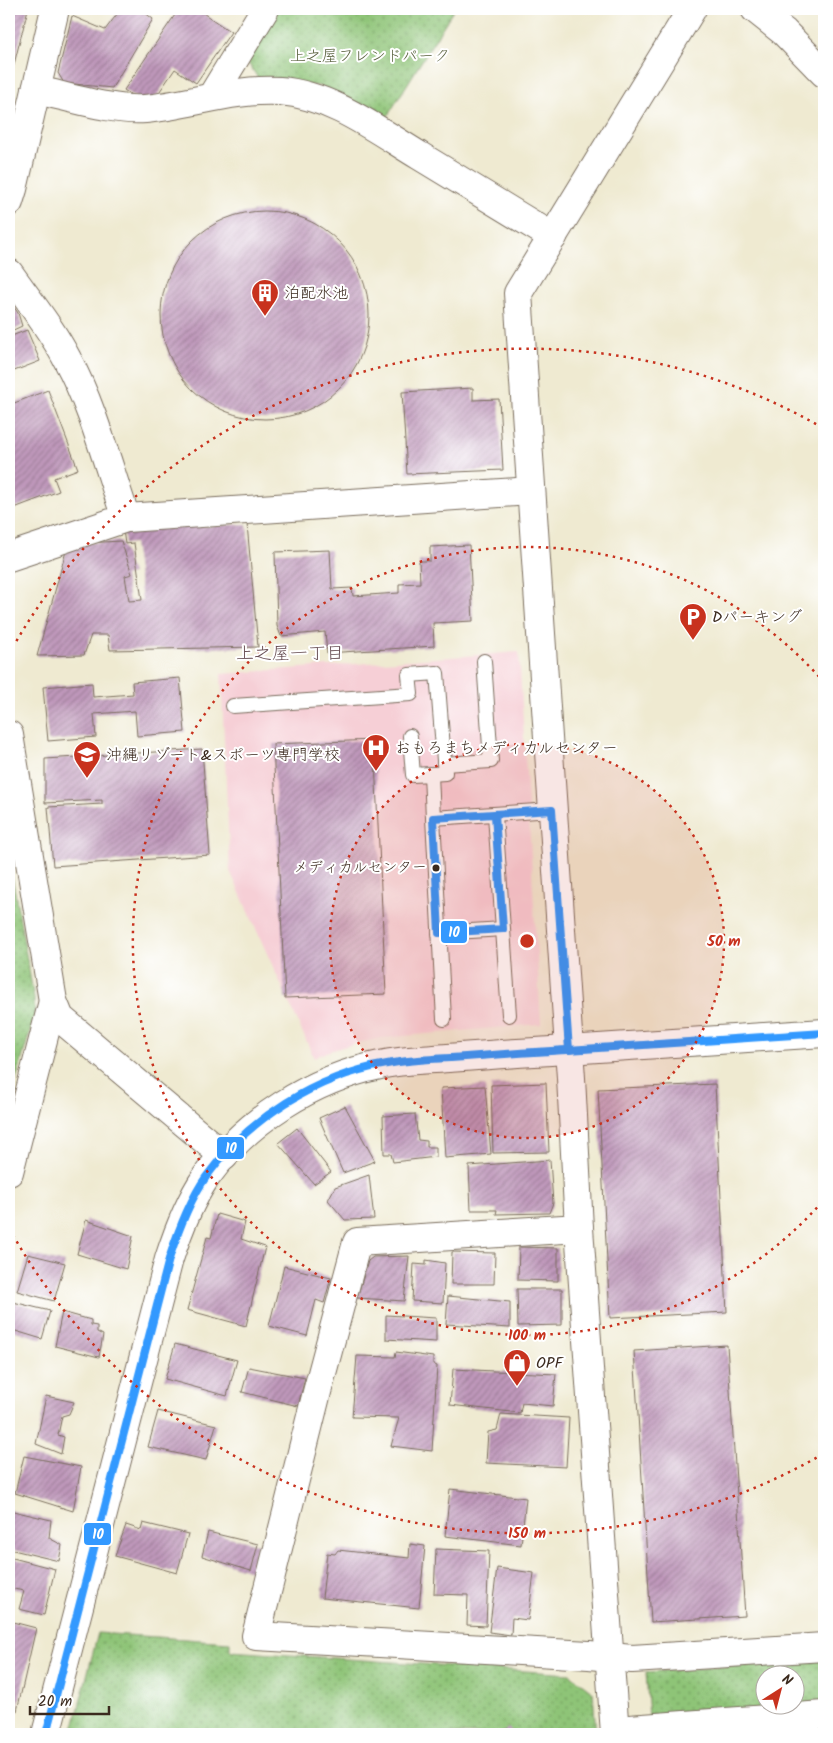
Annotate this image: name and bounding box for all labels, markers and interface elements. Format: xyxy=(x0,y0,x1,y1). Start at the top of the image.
park label: 上之屋フレンドパーク xyxy=(290,44,450,69)
building icon: 泊配水池 xyxy=(250,278,280,317)
place label: 泊配水池 xyxy=(284,281,348,306)
parking icon: Dパーキング xyxy=(678,602,708,641)
place label: Dパーキング xyxy=(712,605,802,630)
district label: 上之屋一丁目 xyxy=(236,640,344,669)
hospital icon: おもろまちメディカルセンター xyxy=(361,733,391,772)
place label: おもろまちメディカルセンター xyxy=(395,736,618,761)
school or university icon: 沖縄リゾート&スポーツ専門学校 xyxy=(72,740,102,779)
place label: 沖縄リゾート&スポーツ専門学校 xyxy=(106,743,340,768)
place label: メディカルセンター xyxy=(293,856,427,880)
marker: メディカルセンター xyxy=(431,863,441,873)
line badge: 10 xyxy=(440,920,468,944)
text: 10 xyxy=(448,922,461,944)
text: 50 m xyxy=(706,930,741,954)
centre of rings xyxy=(518,932,536,950)
line badge: 10 xyxy=(216,1136,245,1160)
text: 10 xyxy=(225,1138,238,1160)
text: 100 m xyxy=(508,1324,546,1348)
shop icon: OPF xyxy=(502,1348,532,1387)
place label: OPF xyxy=(536,1351,564,1376)
line badge: 10 xyxy=(83,1522,112,1546)
text: 150 m xyxy=(508,1522,546,1546)
text: 10 xyxy=(92,1524,105,1546)
north arrow xyxy=(756,1666,806,1716)
text: N xyxy=(777,1669,797,1692)
scale bar xyxy=(30,1683,109,1715)
text: 20 m xyxy=(38,1690,72,1714)

